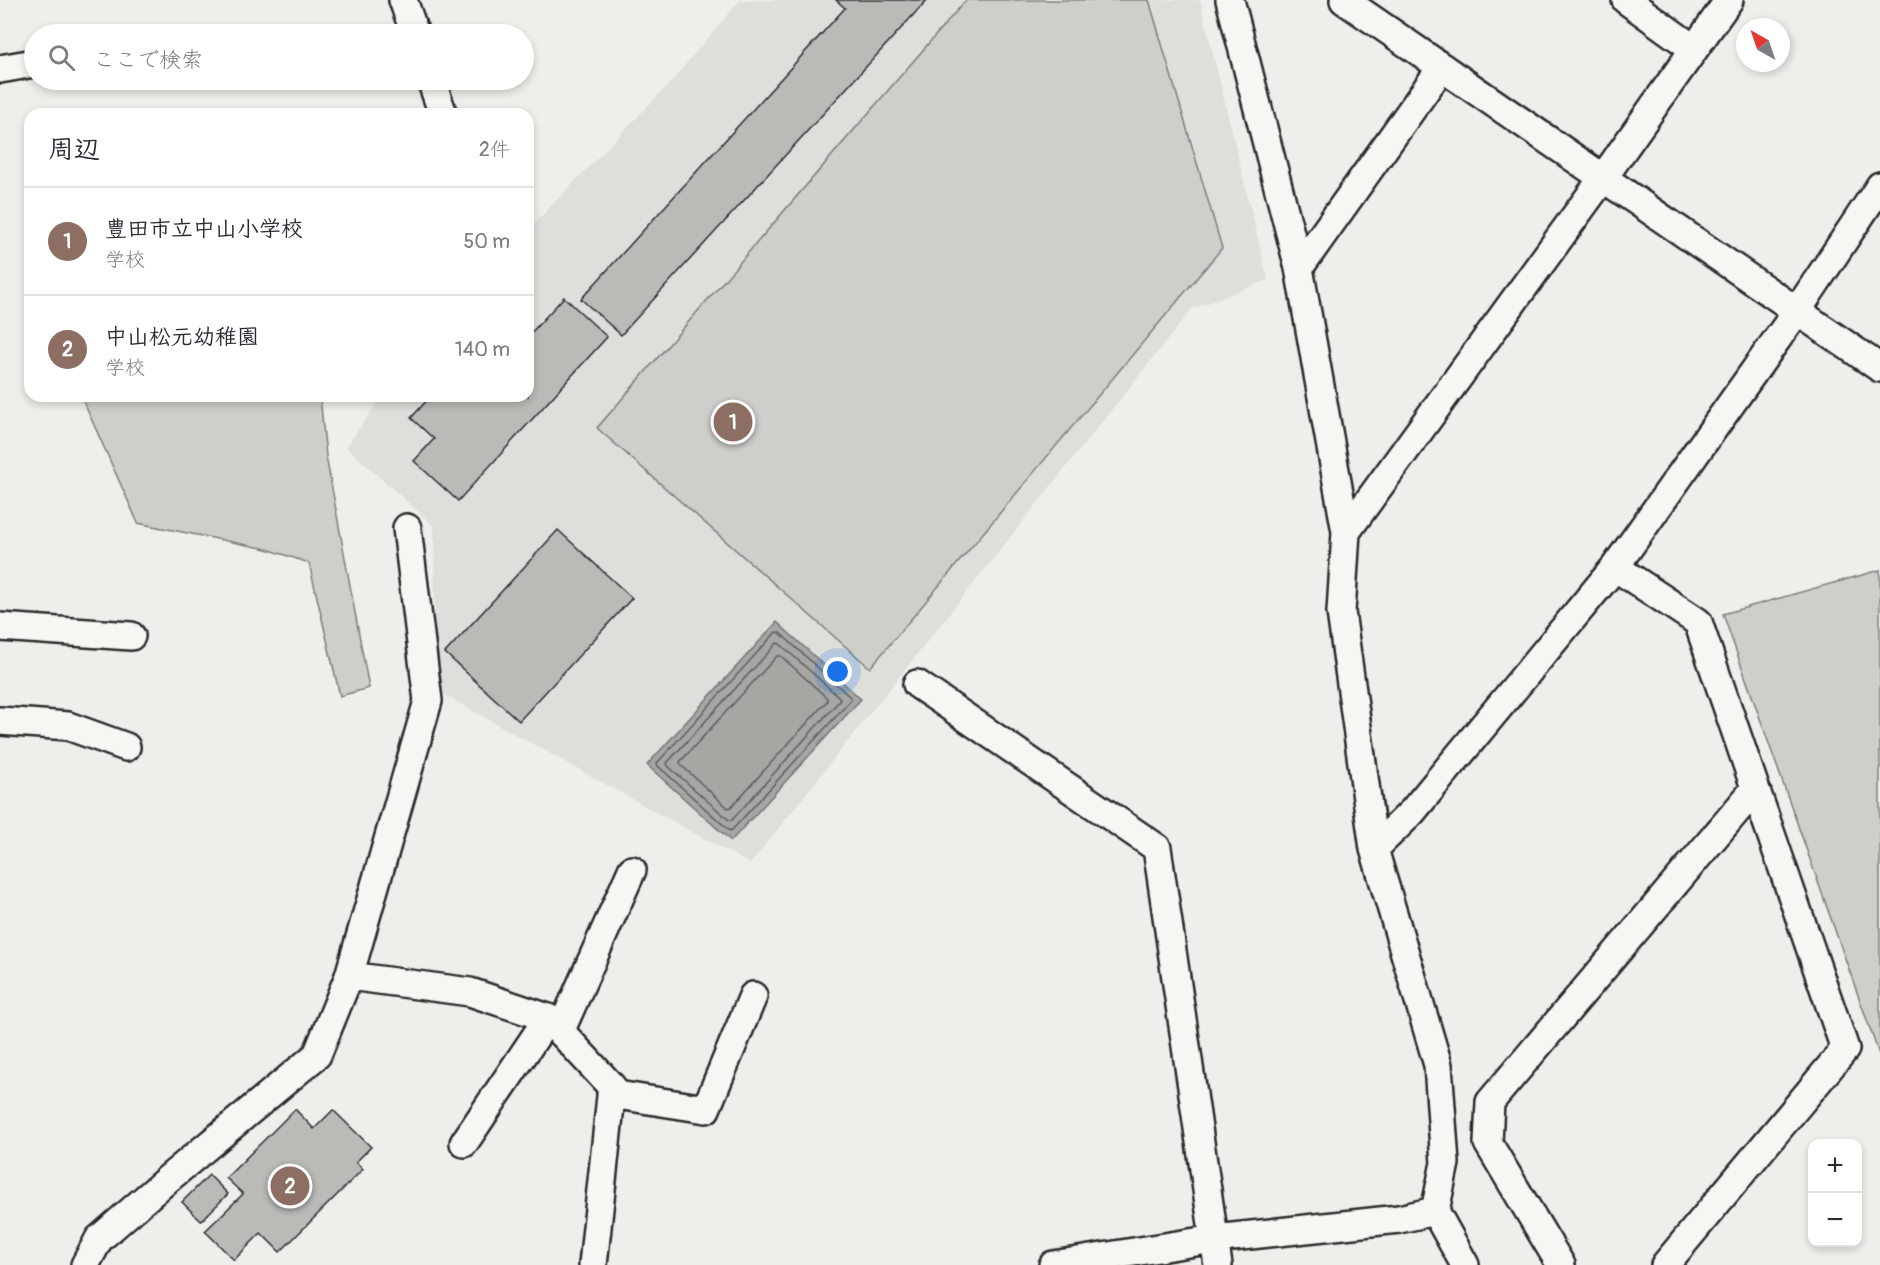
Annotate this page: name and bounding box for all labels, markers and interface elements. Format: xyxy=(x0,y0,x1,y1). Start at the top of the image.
north arrow xyxy=(1736,18,1790,72)
search box xyxy=(24,24,534,90)
icon: search xyxy=(45,41,78,74)
text: ここで検索 xyxy=(93,46,203,74)
text: 周辺 xyxy=(48,134,100,166)
text: 2件 xyxy=(479,137,510,162)
text: 豊田市立中山小学校 xyxy=(105,215,303,243)
text: 1 xyxy=(64,229,71,254)
text: 50 m xyxy=(463,229,510,254)
text: 学校 xyxy=(105,247,145,272)
text: 中山松元幼稚園 xyxy=(105,323,259,351)
text: 2 xyxy=(62,337,73,362)
text: 140 m xyxy=(455,337,510,362)
text: 学校 xyxy=(105,355,145,380)
pin: 1 xyxy=(714,400,752,444)
your location xyxy=(823,657,852,686)
map controls xyxy=(1808,1139,1862,1247)
button: + xyxy=(1808,1139,1862,1193)
pin: 2 xyxy=(270,1164,310,1208)
button: − xyxy=(1808,1193,1862,1247)

